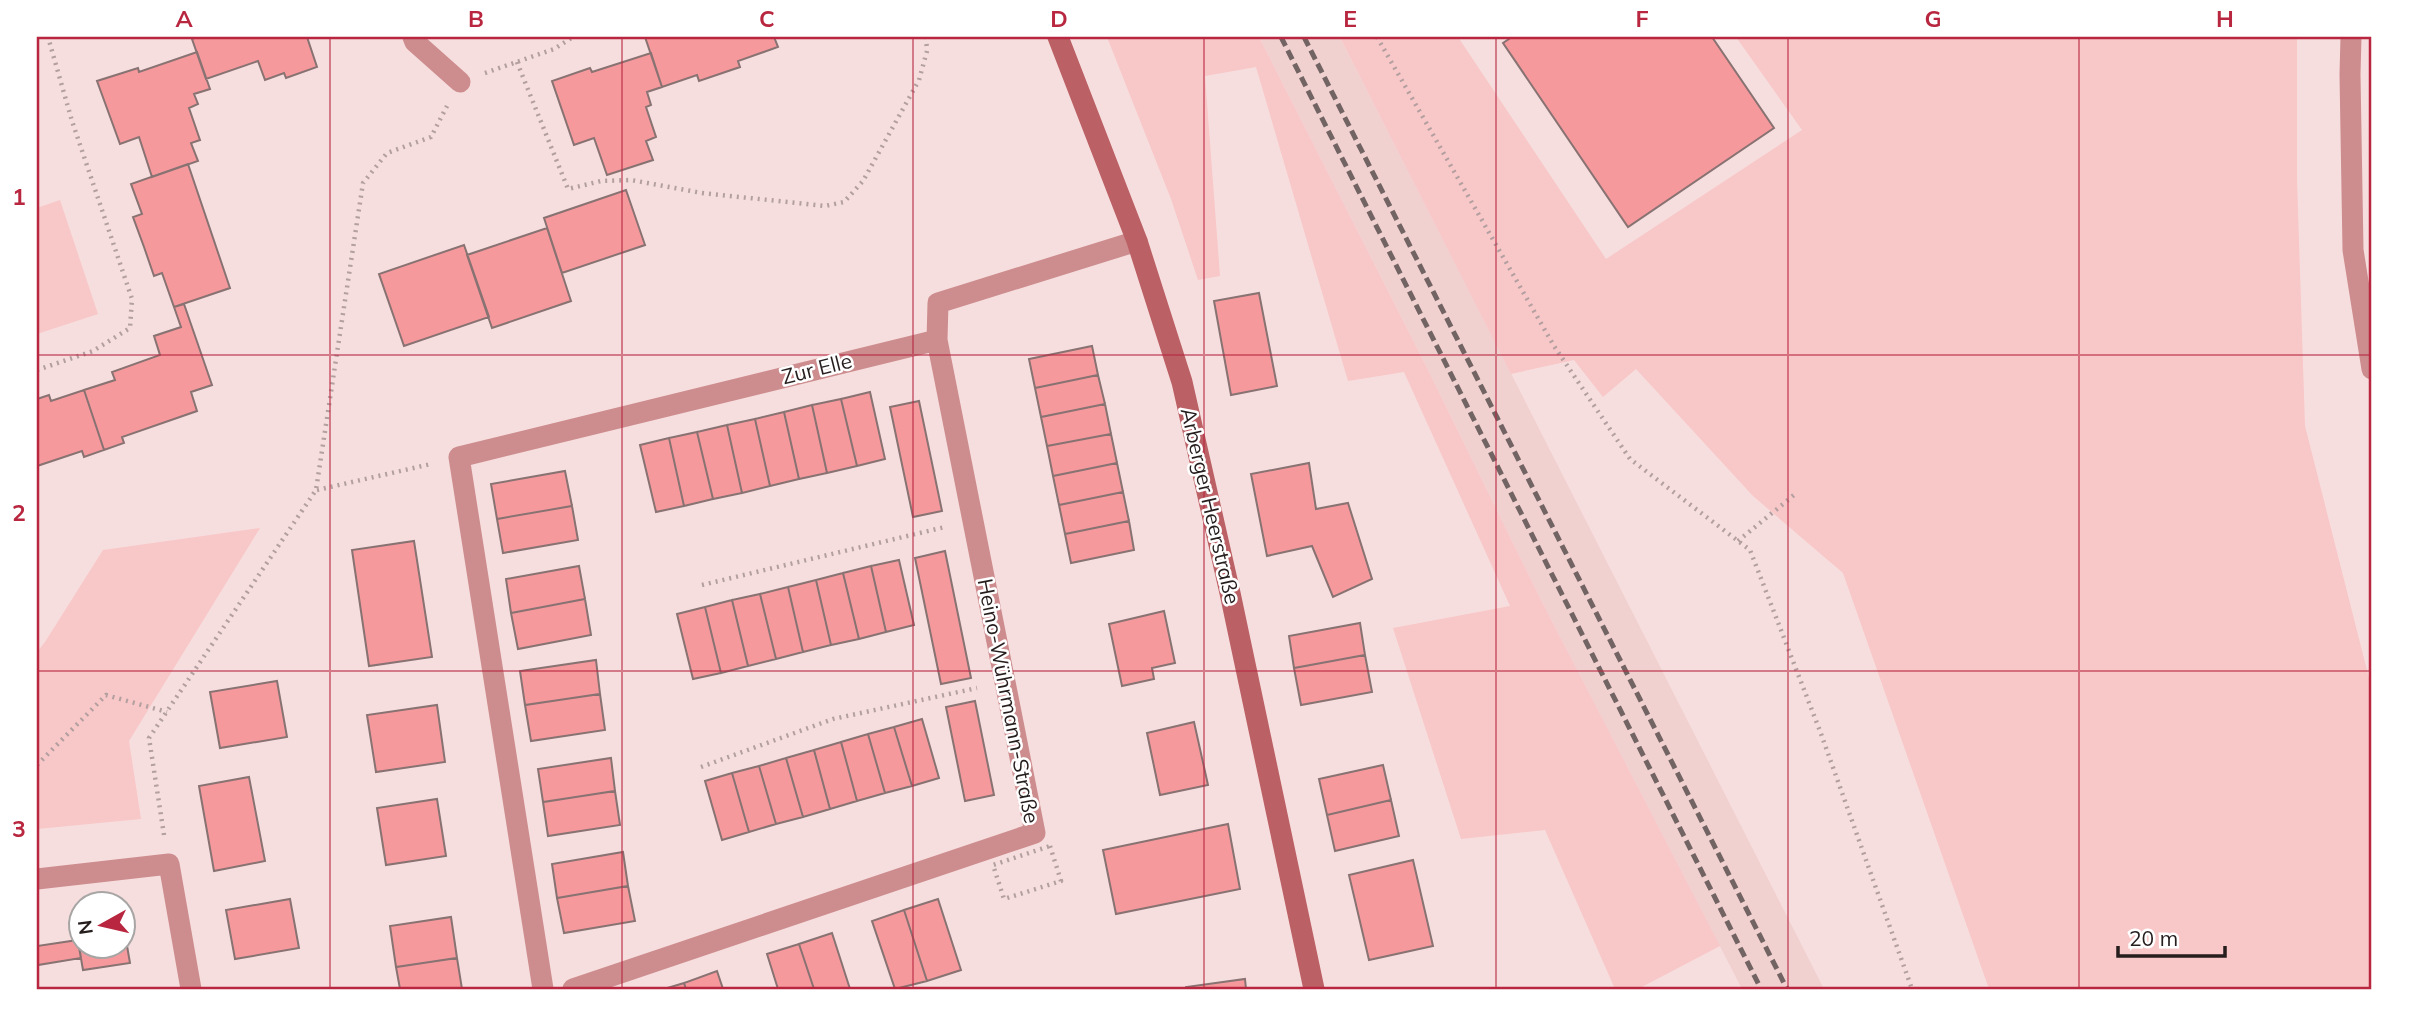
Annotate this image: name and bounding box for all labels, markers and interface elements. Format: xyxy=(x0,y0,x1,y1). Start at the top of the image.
text: A xyxy=(175,4,193,33)
text: B xyxy=(468,4,484,33)
text: C xyxy=(759,4,775,33)
text: D xyxy=(1050,4,1068,33)
text: E xyxy=(1343,4,1357,33)
text: F xyxy=(1635,4,1649,33)
text: G xyxy=(1924,4,1942,33)
text: H xyxy=(2216,4,2234,33)
text: 1 xyxy=(12,182,26,211)
street label: Zur Elle xyxy=(779,347,854,389)
street label: Arberger Heerstraße xyxy=(1176,405,1246,606)
text: 2 xyxy=(12,498,26,527)
street label: Heino-Wührmann-Straße xyxy=(972,576,1045,825)
text: 3 xyxy=(12,814,26,843)
north arrow xyxy=(66,890,136,960)
scale bar xyxy=(2118,914,2225,958)
text: N xyxy=(72,919,98,936)
text: 20 m xyxy=(2129,925,2178,951)

